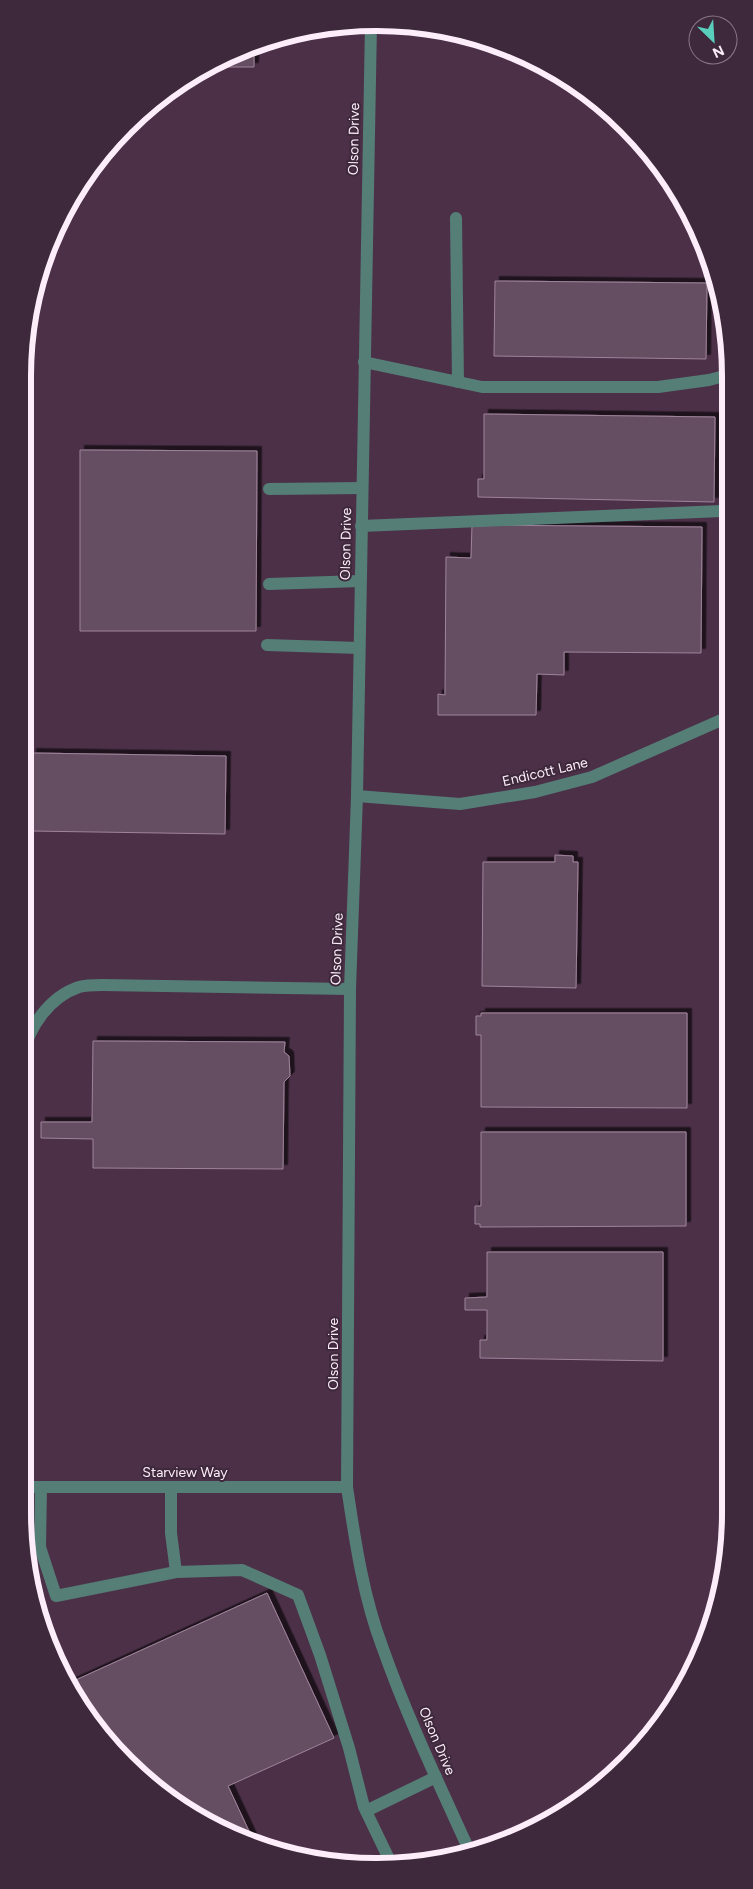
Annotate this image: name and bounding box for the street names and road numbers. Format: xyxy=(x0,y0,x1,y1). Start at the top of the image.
street label: Olson Drive xyxy=(345,102,363,175)
street label: Olson Drive xyxy=(337,507,355,580)
street label: Endicott Lane xyxy=(501,754,590,790)
street label: Olson Drive xyxy=(327,912,347,985)
street label: Olson Drive xyxy=(325,1318,342,1390)
street label: Starview Way xyxy=(142,1464,228,1481)
street label: Olson Drive xyxy=(415,1704,459,1778)

